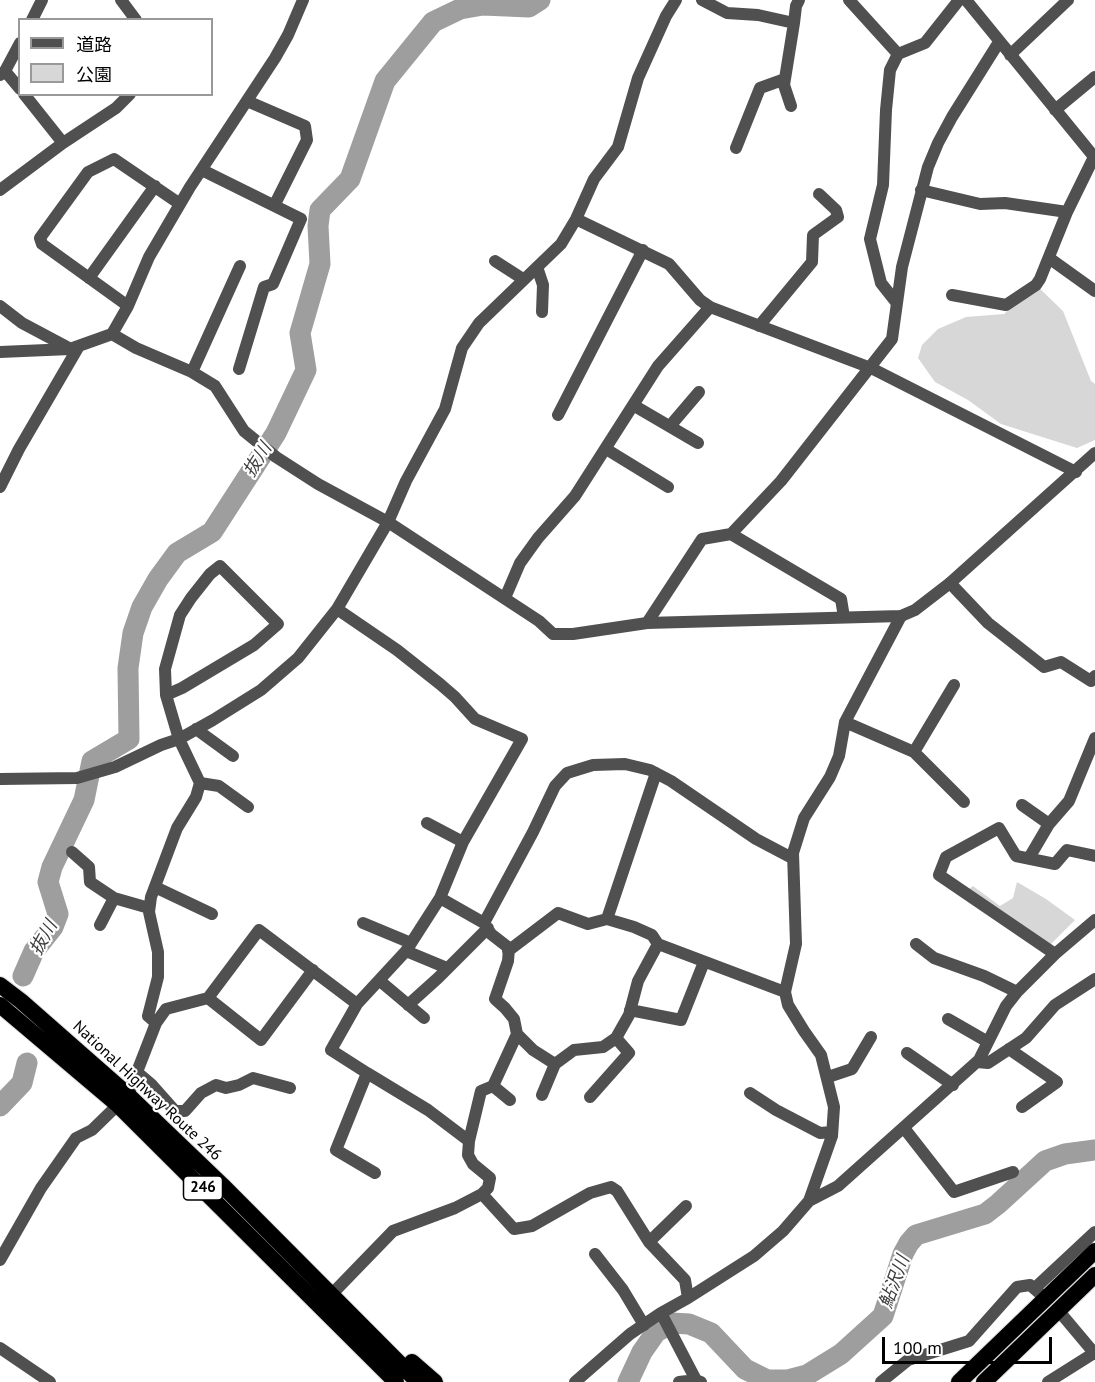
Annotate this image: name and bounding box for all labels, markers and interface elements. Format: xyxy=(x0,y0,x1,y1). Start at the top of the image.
legend xyxy=(18,18,213,96)
text: 道路 xyxy=(76,33,112,56)
text: 公園 xyxy=(76,63,112,86)
water label: 抜川 xyxy=(239,439,277,481)
water label: 抜川 xyxy=(26,917,62,959)
street label: National Highway Route 246 xyxy=(69,1017,225,1165)
road number: 246 xyxy=(184,1176,222,1200)
water label: 鮎沢川 xyxy=(876,1253,914,1311)
scale bar xyxy=(885,1325,1054,1363)
text: 100 m xyxy=(893,1336,942,1359)

